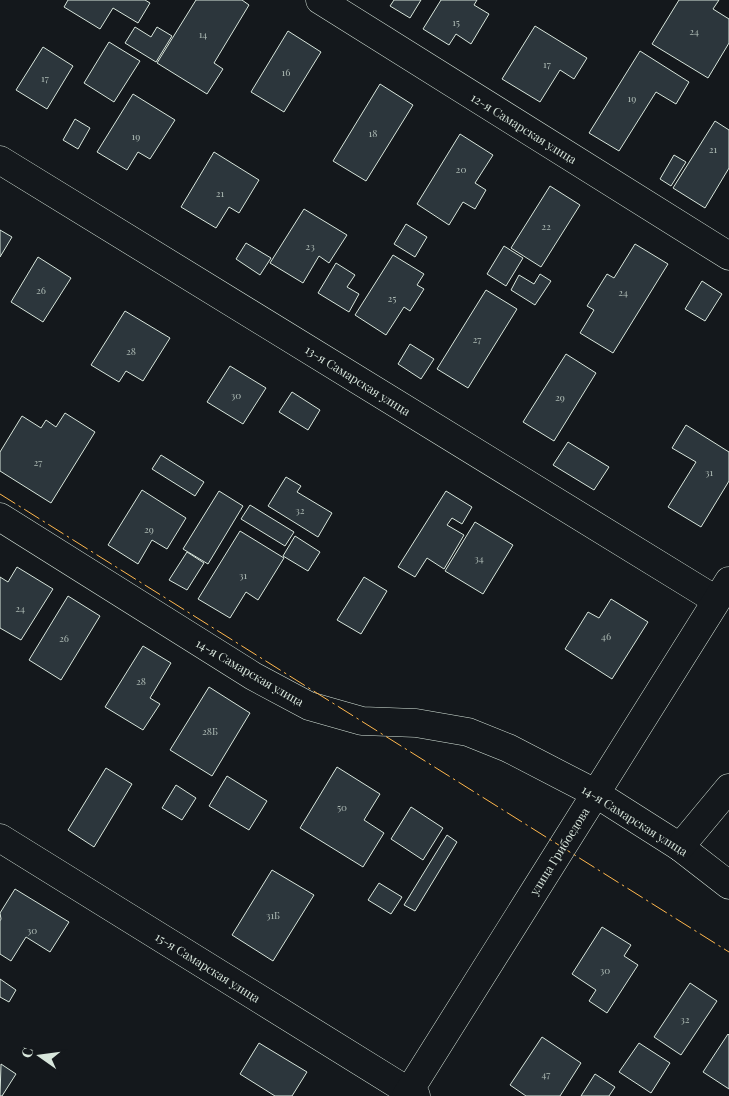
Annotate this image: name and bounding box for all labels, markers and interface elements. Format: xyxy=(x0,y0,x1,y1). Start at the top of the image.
house number: 15 xyxy=(452,15,460,29)
house number: 24 xyxy=(689,24,699,38)
house number: 14 xyxy=(199,27,207,41)
house number: 17 xyxy=(543,57,551,71)
house number: 16 xyxy=(282,65,290,79)
house number: 17 xyxy=(41,71,49,85)
street label: 12-я Самарская улица xyxy=(468,89,580,167)
house number: 19 xyxy=(628,91,636,105)
house number: 18 xyxy=(369,126,377,140)
house number: 19 xyxy=(132,129,140,143)
house number: 21 xyxy=(709,142,718,156)
house number: 20 xyxy=(456,162,466,176)
house number: 21 xyxy=(216,186,225,200)
house number: 22 xyxy=(541,219,551,233)
house number: 23 xyxy=(305,239,315,253)
house number: 26 xyxy=(36,283,46,297)
house number: 24 xyxy=(618,285,628,299)
house number: 25 xyxy=(388,291,396,305)
house number: 27 xyxy=(473,332,481,346)
street label: 13-я Самарская улица xyxy=(302,341,414,419)
house number: 28 xyxy=(126,344,136,358)
house number: 30 xyxy=(231,388,241,402)
house number: 29 xyxy=(555,390,565,404)
house number: 27 xyxy=(34,455,42,469)
house number: 31 xyxy=(705,465,713,479)
house number: 32 xyxy=(295,503,305,517)
house number: 29 xyxy=(144,522,154,536)
house number: 34 xyxy=(474,551,484,565)
house number: 31 xyxy=(239,568,247,582)
house number: 24 xyxy=(15,601,25,615)
house number: 46 xyxy=(601,629,611,643)
house number: 26 xyxy=(59,631,69,645)
street label: 14-я Самарская улица xyxy=(193,635,307,709)
house number: 28 xyxy=(136,674,146,688)
house number: 28Б xyxy=(202,724,218,738)
street label: 14-я Самарская улица xyxy=(579,781,691,859)
house number: 50 xyxy=(337,800,347,814)
street label: улица Грибоедова xyxy=(525,804,592,899)
house number: 31Б xyxy=(266,908,280,922)
house number: 30 xyxy=(27,923,37,937)
street label: 15-я Самарская улица xyxy=(152,928,264,1006)
house number: 30 xyxy=(600,963,610,977)
house number: 32 xyxy=(680,1012,690,1026)
north arrow xyxy=(15,1031,65,1081)
text: С xyxy=(16,1046,37,1060)
house number: 47 xyxy=(542,1067,550,1081)

